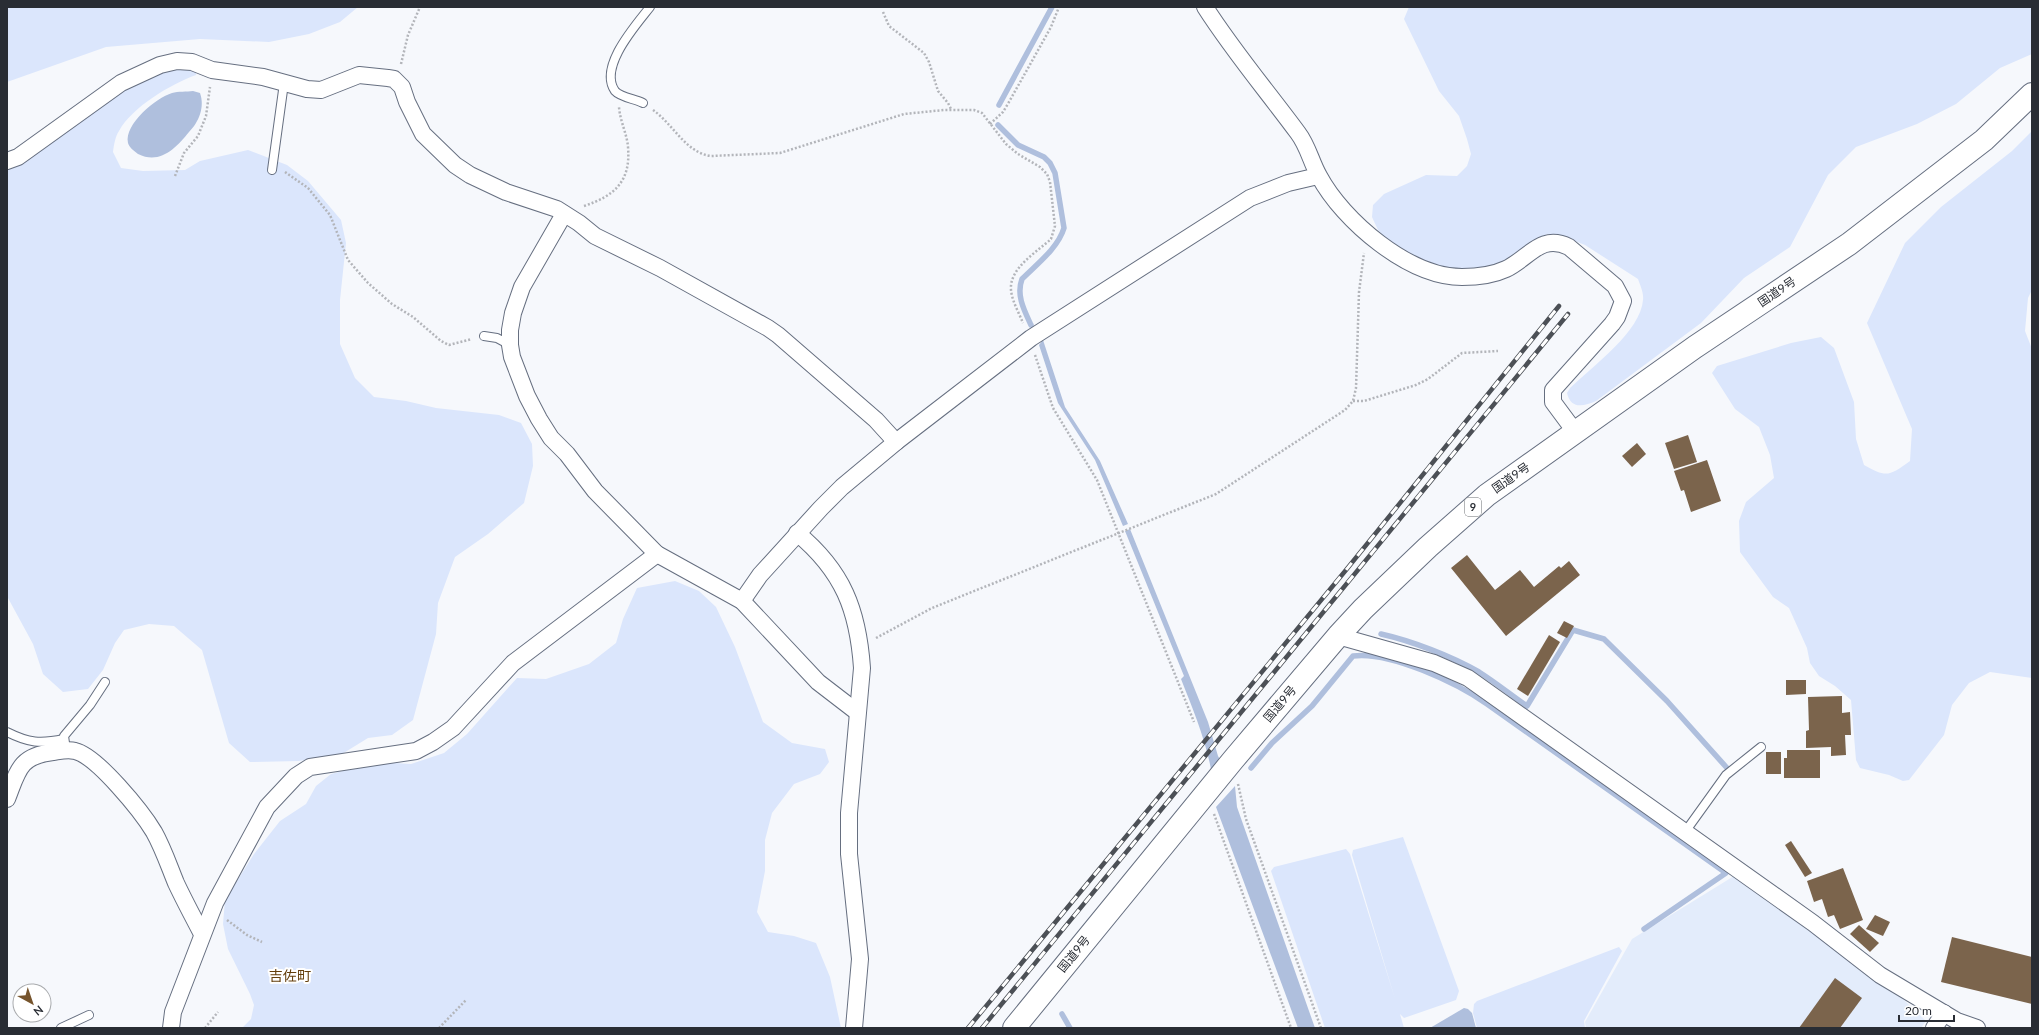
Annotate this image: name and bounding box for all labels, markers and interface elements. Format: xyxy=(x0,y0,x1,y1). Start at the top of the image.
street label: 国道9号 xyxy=(1755,273,1799,310)
street label: 国道9号 xyxy=(1489,459,1533,496)
road number: 9 xyxy=(1465,498,1481,516)
street label: 国道9号 xyxy=(1260,682,1299,725)
street label: 国道9号 xyxy=(1054,932,1093,975)
district label: 吉佐町 xyxy=(269,967,311,984)
north arrow xyxy=(12,983,52,1023)
scale bar xyxy=(1899,997,1954,1023)
text: N xyxy=(31,1003,46,1019)
text: 20 m xyxy=(1905,1003,1932,1018)

